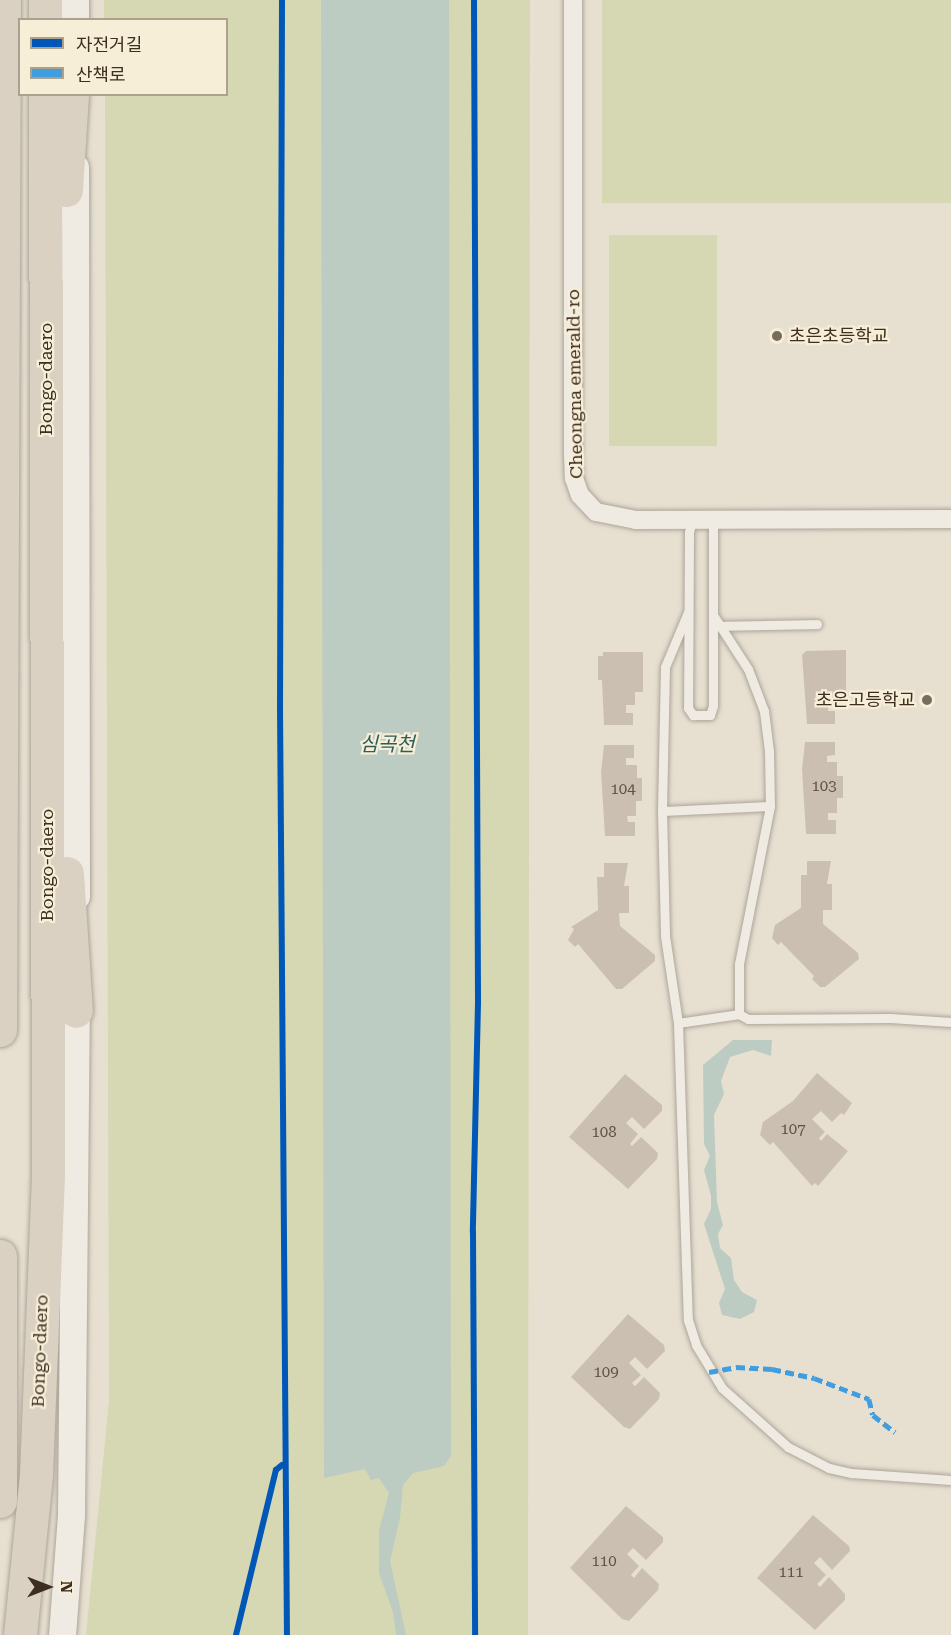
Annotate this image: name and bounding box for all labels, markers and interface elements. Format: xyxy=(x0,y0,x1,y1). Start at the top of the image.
legend xyxy=(18,18,228,96)
text: 자전거길 xyxy=(76,34,142,55)
text: 산책로 xyxy=(76,64,126,85)
street label: Cheongna emerald-ro xyxy=(563,289,587,479)
street label: Bongo-daero xyxy=(35,323,57,435)
place label: 초은초등학교 xyxy=(789,325,888,347)
marker: 초은초등학교 xyxy=(770,329,784,343)
place label: 초은고등학교 xyxy=(816,689,915,711)
marker: 초은고등학교 xyxy=(920,693,934,707)
water label: 심곡천 xyxy=(359,732,415,756)
house number: 103 xyxy=(811,778,837,796)
house number: 104 xyxy=(610,781,636,799)
street label: Bongo-daero xyxy=(36,809,58,921)
house number: 107 xyxy=(780,1121,806,1139)
house number: 108 xyxy=(591,1124,617,1142)
street label: Bongo-daero xyxy=(27,1294,53,1408)
house number: 109 xyxy=(593,1364,619,1382)
house number: 110 xyxy=(591,1553,617,1571)
north arrow xyxy=(18,1557,78,1617)
house number: 111 xyxy=(778,1564,804,1582)
text: N xyxy=(57,1581,76,1593)

